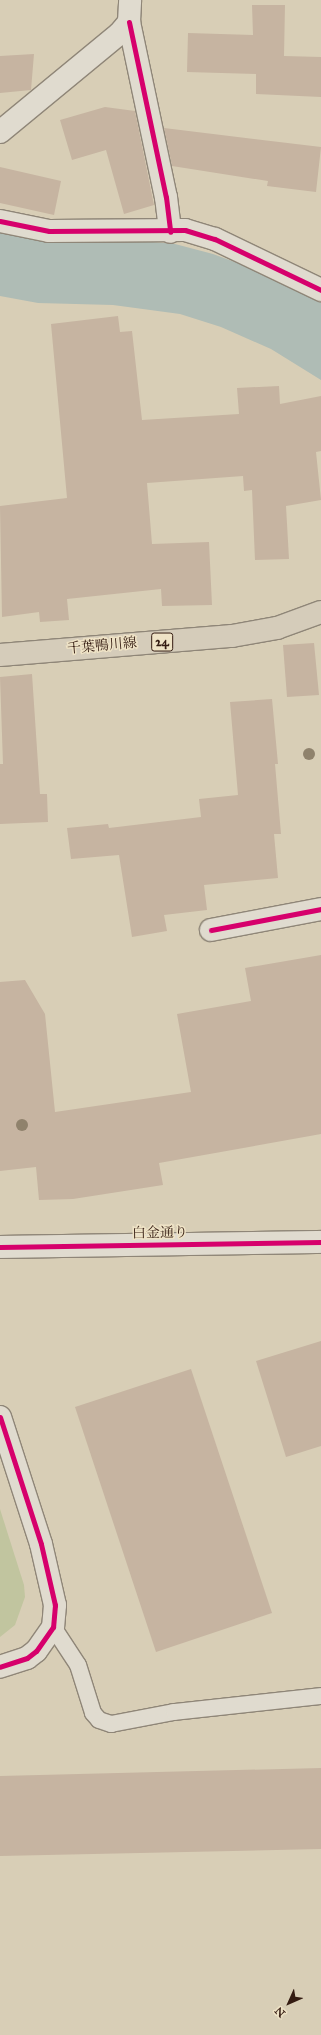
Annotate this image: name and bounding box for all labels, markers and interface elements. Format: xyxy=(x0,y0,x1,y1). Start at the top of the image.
road number: 24 xyxy=(151,631,173,653)
street label: 千葉鴨川線 xyxy=(66,635,138,657)
street label: 白金通り xyxy=(132,1224,188,1242)
north arrow xyxy=(269,1983,309,2023)
text: N xyxy=(272,2004,288,2020)

